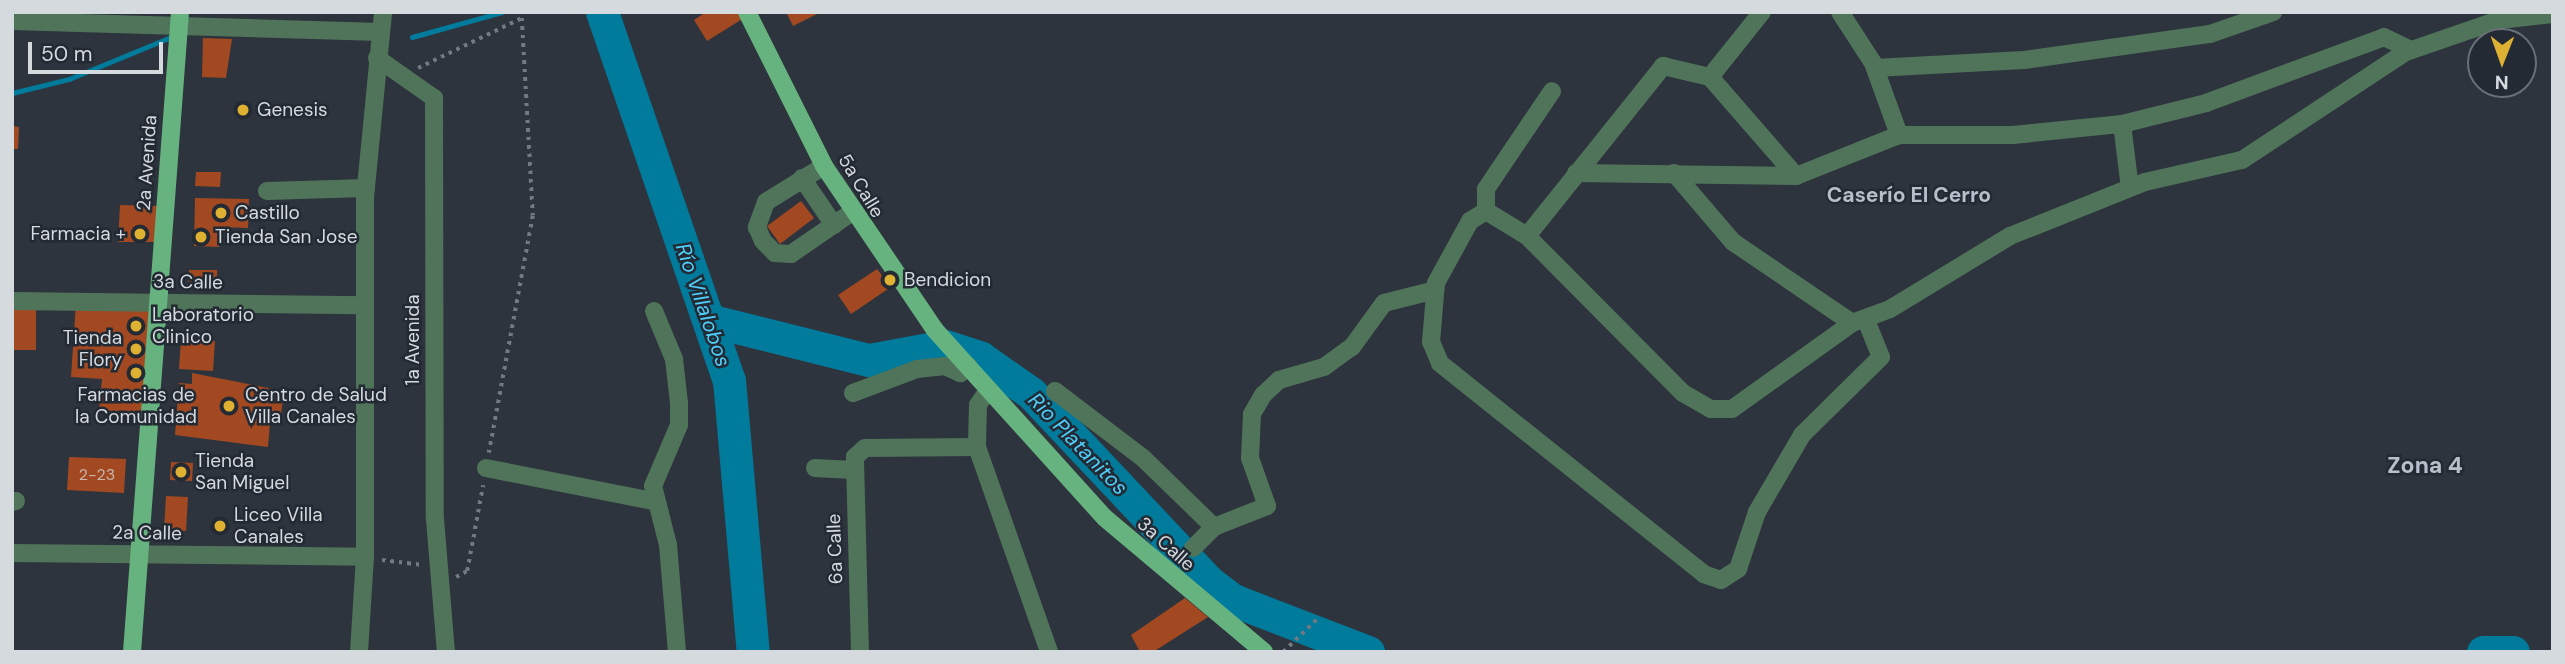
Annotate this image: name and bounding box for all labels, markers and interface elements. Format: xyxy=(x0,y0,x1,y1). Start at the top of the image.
scale bar xyxy=(32,28,166,72)
north arrow xyxy=(2467,28,2537,98)
text: 50 m xyxy=(41,40,92,68)
text: N xyxy=(2495,70,2509,95)
place label: Genesis xyxy=(257,99,328,121)
marker: Genesis xyxy=(235,102,251,118)
street label: 2a Avenida xyxy=(132,114,162,212)
street label: 5a Calle xyxy=(833,150,889,222)
district label: Caserío El Cerro xyxy=(1827,182,1991,208)
place label: Castillo xyxy=(235,202,300,224)
marker: Castillo xyxy=(213,205,229,221)
place label: Farmacia + xyxy=(31,223,126,245)
marker: Farmacia + xyxy=(132,226,148,242)
place label: Tienda San Jose xyxy=(215,226,358,248)
marker: Tienda San Jose xyxy=(193,229,209,245)
water label: Río Villalobos xyxy=(670,240,736,370)
place label: Bendicion xyxy=(904,269,991,291)
street label: 3a Calle xyxy=(153,270,223,294)
marker: Bendicion xyxy=(882,272,898,288)
street label: 1a Avenida xyxy=(402,294,424,386)
place label: Laboratorio Clinico xyxy=(152,304,254,348)
marker: Laboratorio Clinico xyxy=(126,316,146,336)
place label: Tienda Flory xyxy=(63,327,122,371)
marker: Tienda Flory xyxy=(128,341,144,357)
marker: Farmacias de la Comunidad xyxy=(128,365,144,381)
place label: Farmacias de la Comunidad xyxy=(75,384,197,428)
place label: Centro de Salud Villa Canales xyxy=(245,384,387,428)
water label: Rio Platanitos xyxy=(1023,388,1133,500)
marker: Centro de Salud Villa Canales xyxy=(219,396,239,416)
place label: Tienda San Miguel xyxy=(195,450,289,494)
district label: Zona 4 xyxy=(2387,451,2463,479)
marker: Tienda San Miguel xyxy=(173,464,189,480)
house number: 2-23 xyxy=(79,465,115,485)
place label: Liceo Villa Canales xyxy=(234,504,323,548)
street label: 3a Calle xyxy=(1132,512,1200,576)
street label: 6a Calle xyxy=(822,513,848,585)
marker: Liceo Villa Canales xyxy=(212,518,228,534)
street label: 2a Calle xyxy=(112,521,182,545)

